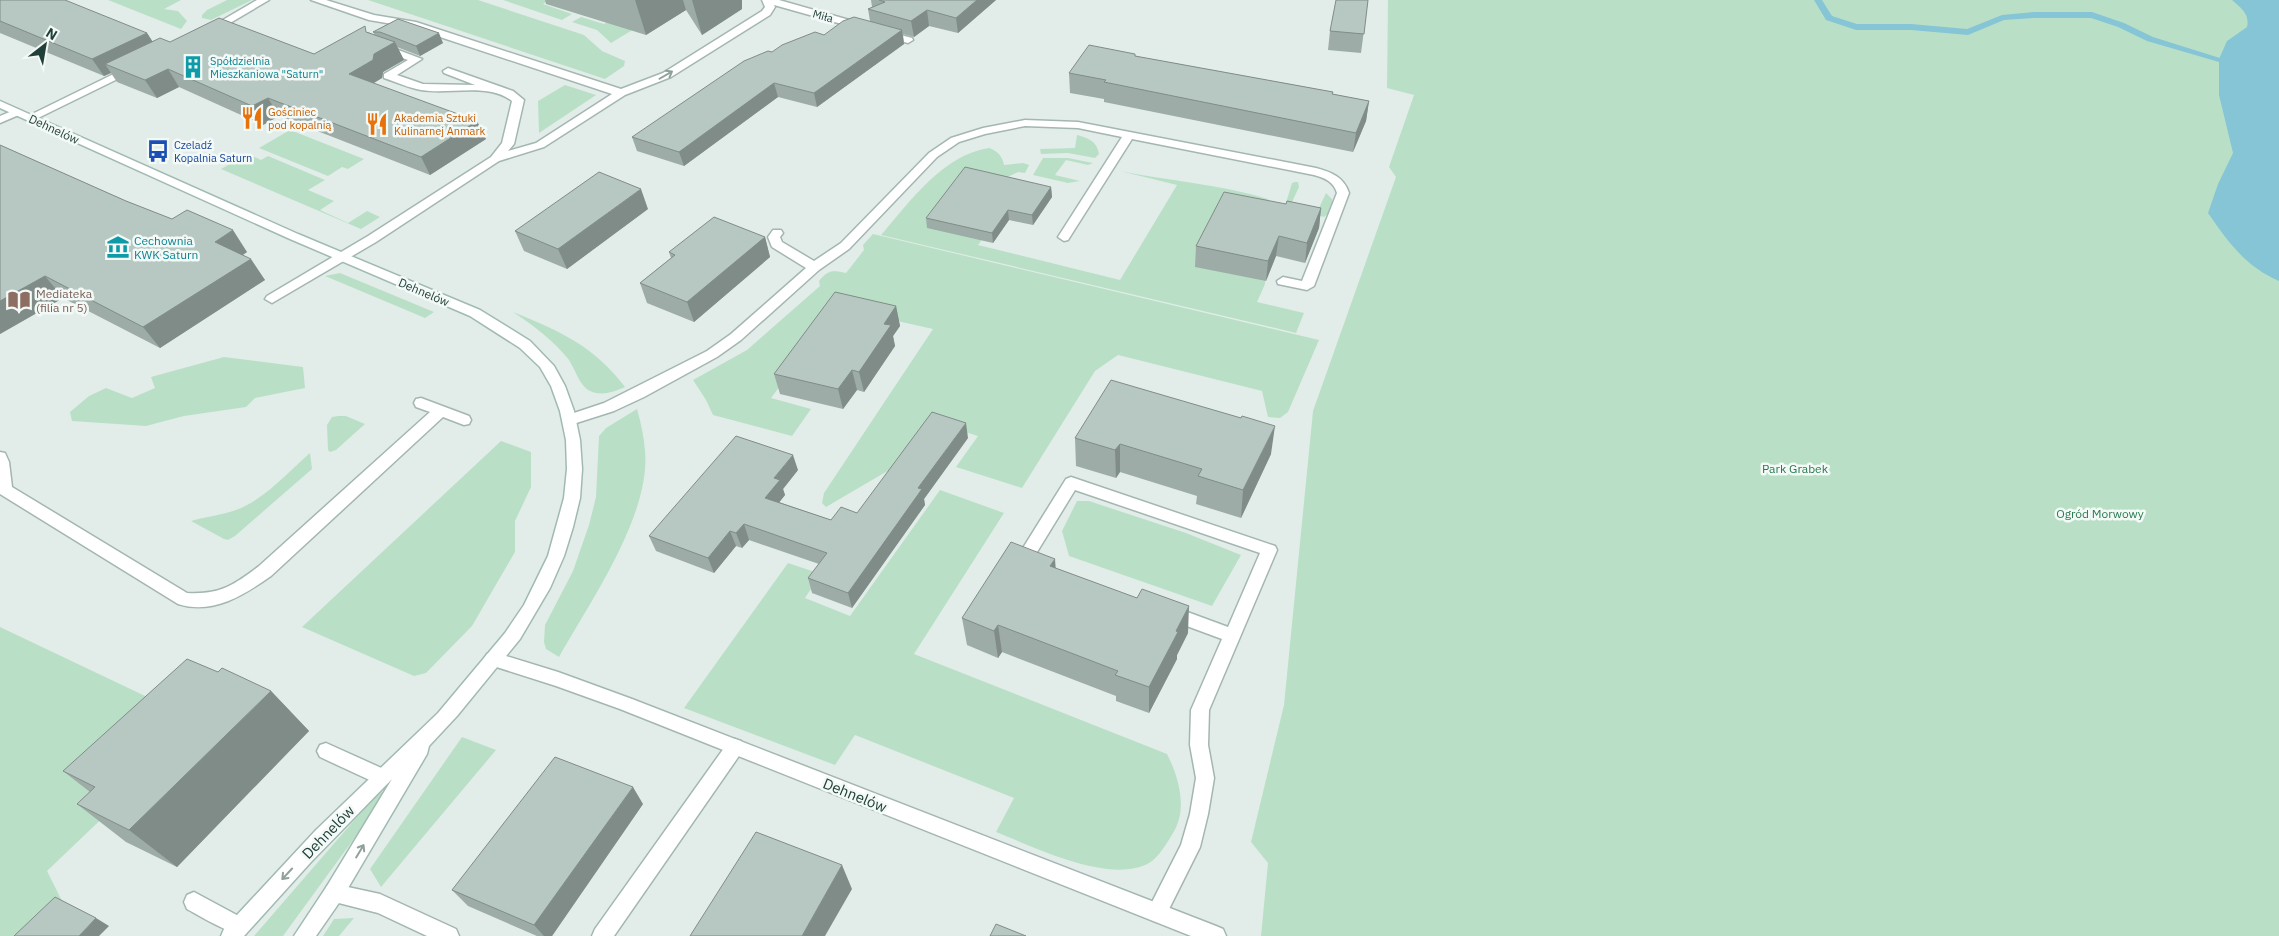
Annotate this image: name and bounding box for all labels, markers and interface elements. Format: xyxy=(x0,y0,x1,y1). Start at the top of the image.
street label: Miła xyxy=(811,6,835,26)
north arrow xyxy=(20,20,70,70)
text: N xyxy=(43,24,61,44)
building icon: Spółdzielnia Mieszkaniowa "Saturn" xyxy=(180,54,206,80)
place label: Spółdzielnia Mieszkaniowa "Saturn" xyxy=(210,54,323,81)
one-way arrow xyxy=(659,70,674,80)
restaurant icon: Gościniec pod kopalnią xyxy=(239,105,265,131)
place label: Gościniec pod kopalnią xyxy=(268,105,332,132)
street label: Dehnelów xyxy=(26,111,82,147)
restaurant icon: Akademia Sztuki Kulinarnej Anmark xyxy=(364,111,390,137)
place label: Akademia Sztuki Kulinarnej Anmark xyxy=(394,111,485,138)
bus stop icon: Czeladź Kopalnia Saturn xyxy=(145,138,171,164)
place label: Czeladź Kopalnia Saturn xyxy=(174,138,252,165)
place label: Cechownia KWK Saturn xyxy=(134,233,198,262)
museum icon: Cechownia KWK Saturn xyxy=(105,234,131,260)
street label: Dehnelów xyxy=(396,275,452,309)
place label: Mediateka (filia nr 5) xyxy=(36,286,93,315)
library icon: Mediateka (filia nr 5) xyxy=(6,287,32,313)
park label: Park Grabek xyxy=(1762,461,1829,476)
park label: Ogród Morwowy xyxy=(2056,506,2144,521)
street label: Dehnelów xyxy=(820,774,890,817)
street label: Dehnelów xyxy=(298,801,359,863)
one-way arrow xyxy=(355,845,365,859)
one-way arrow xyxy=(282,868,293,881)

